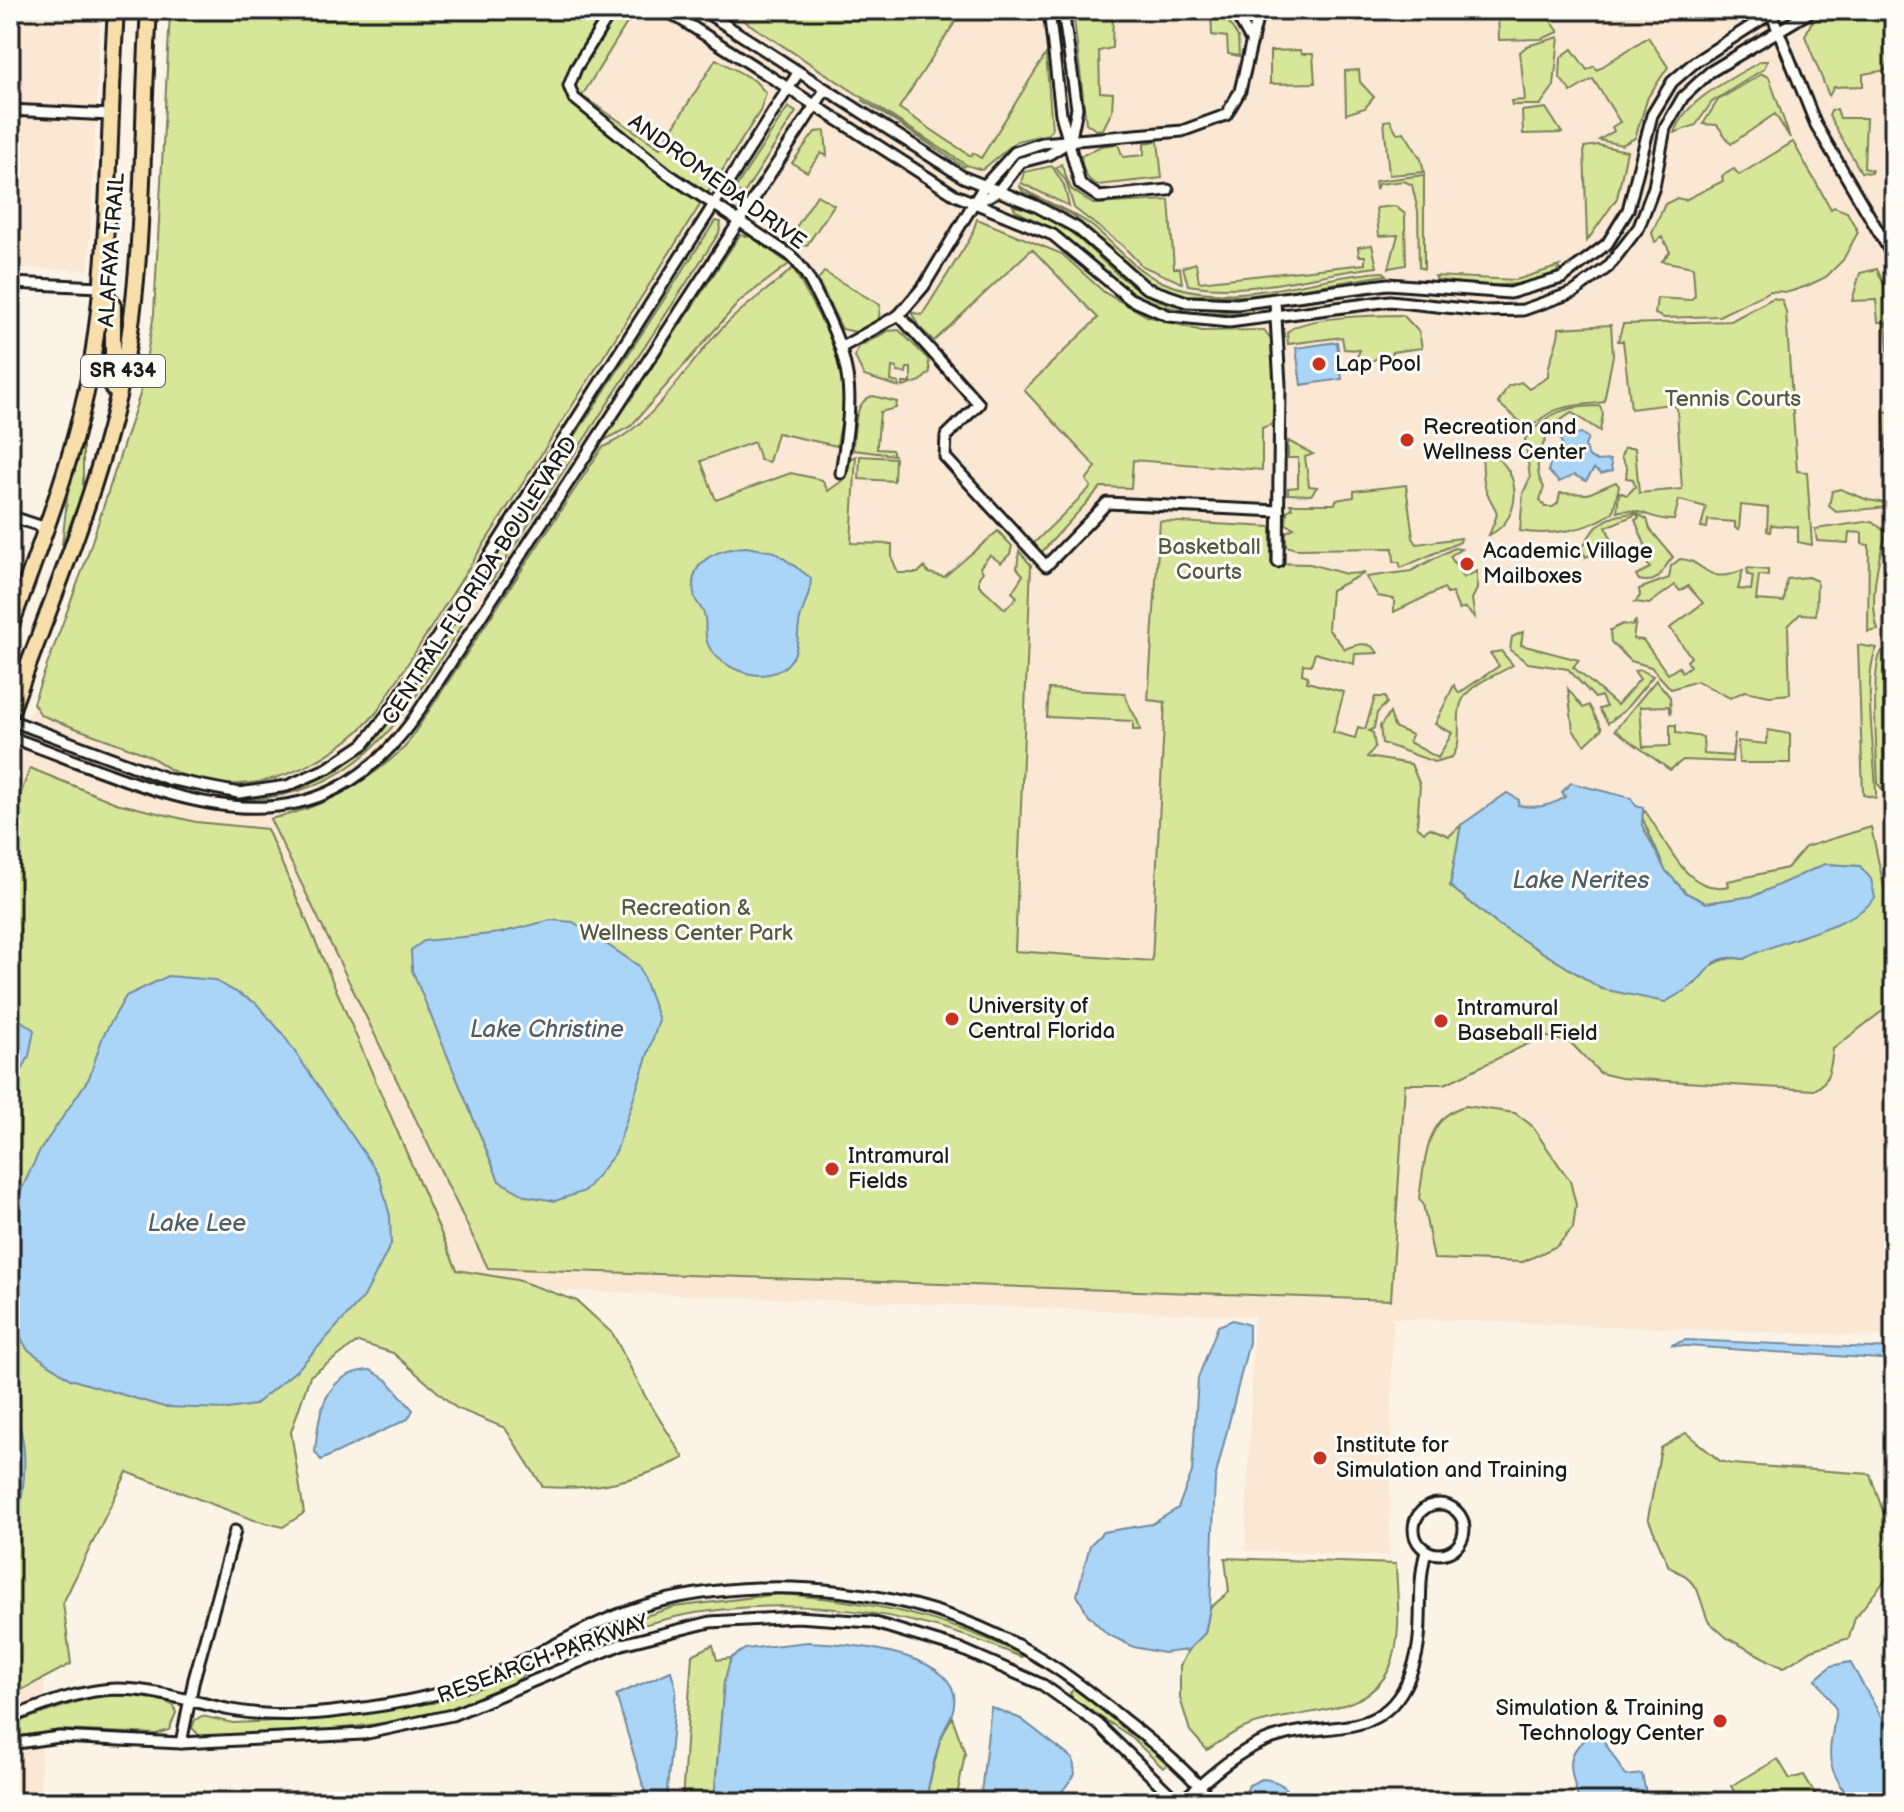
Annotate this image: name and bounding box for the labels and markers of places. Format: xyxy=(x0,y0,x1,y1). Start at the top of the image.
place label: Lap Pool xyxy=(1335,351,1421,378)
marker: Lap Pool xyxy=(1310,355,1328,373)
place label: Recreation and Wellness Center xyxy=(1423,414,1587,466)
marker: Recreation and Wellness Center xyxy=(1398,431,1416,449)
place label: Academic Village Mailboxes xyxy=(1483,538,1653,590)
marker: Academic Village Mailboxes xyxy=(1458,555,1476,573)
place label: University of Central Florida xyxy=(968,993,1115,1045)
place label: Intramural Baseball Field xyxy=(1457,995,1598,1047)
marker: University of Central Florida xyxy=(943,1010,961,1028)
marker: Intramural Baseball Field xyxy=(1432,1012,1450,1030)
place label: Intramural Fields xyxy=(848,1143,949,1195)
marker: Intramural Fields xyxy=(823,1160,841,1178)
place label: Institute for Simulation and Training xyxy=(1336,1432,1567,1484)
marker: Institute for Simulation and Training xyxy=(1311,1449,1329,1467)
place label: Simulation & Training Technology Center xyxy=(1496,1695,1705,1747)
marker: Simulation & Training Technology Center xyxy=(1711,1712,1729,1730)

